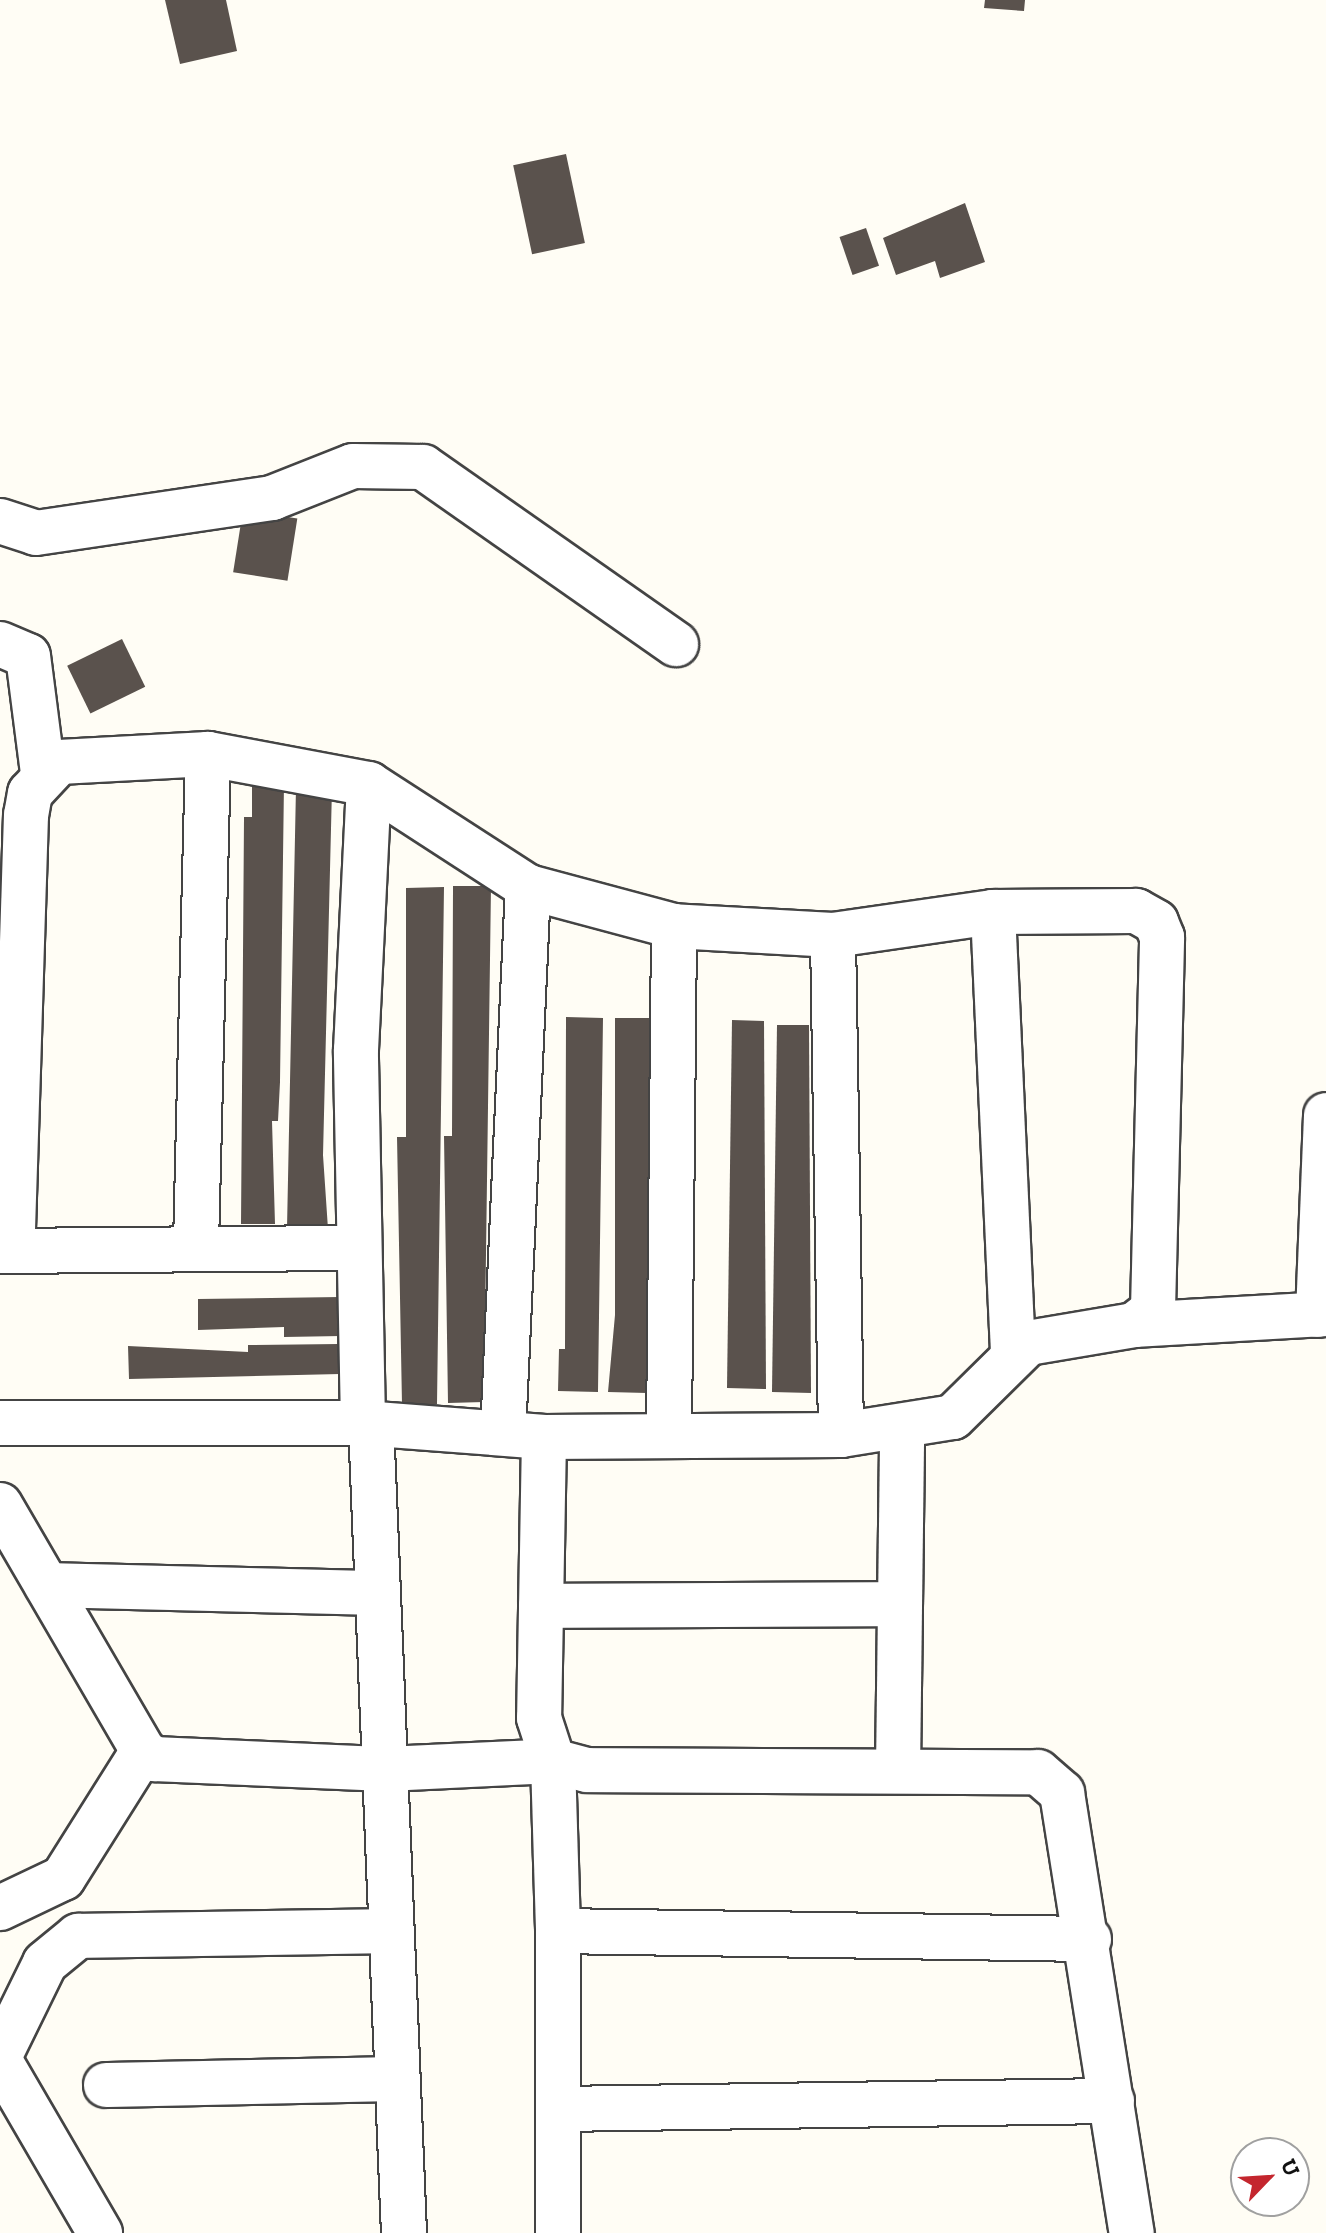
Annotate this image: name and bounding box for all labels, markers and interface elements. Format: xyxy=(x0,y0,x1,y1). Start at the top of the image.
north arrow xyxy=(1230,2137,1310,2217)
text: U xyxy=(1275,2155,1306,2180)

